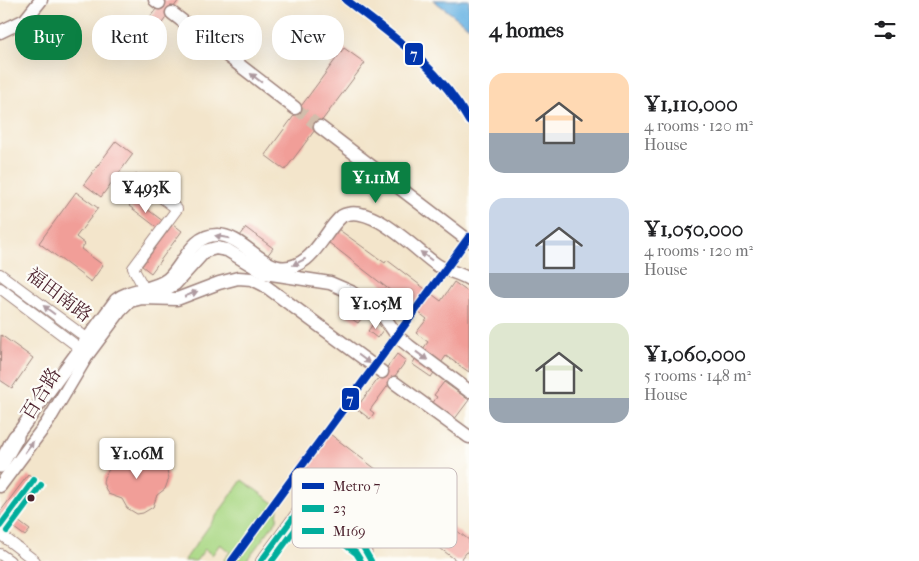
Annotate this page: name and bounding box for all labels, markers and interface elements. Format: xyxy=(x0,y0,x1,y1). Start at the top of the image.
chip: Buy xyxy=(15,15,82,60)
chip: Rent xyxy=(92,15,167,60)
chip: Filters xyxy=(177,15,262,60)
chip: New xyxy=(272,15,344,60)
icon: filters xyxy=(871,16,899,44)
text: 4 homes xyxy=(489,18,564,42)
line badge: 7 xyxy=(404,42,424,66)
text: 7 xyxy=(410,46,418,63)
one-way arrow xyxy=(249,73,263,83)
text: ¥1,110,000 xyxy=(644,92,738,116)
icon: home xyxy=(529,93,589,153)
text: 4 rooms · 120 m² xyxy=(644,116,753,135)
text: House xyxy=(644,135,687,154)
pin: ¥1.11M xyxy=(335,162,417,204)
text: ¥1.11M xyxy=(352,168,400,187)
pin: ¥493K xyxy=(111,172,181,214)
text: ¥493K xyxy=(122,178,170,197)
text: ¥1,050,000 xyxy=(644,217,743,241)
icon: home xyxy=(529,218,589,278)
one-way arrow xyxy=(213,232,229,240)
text: 4 rooms · 120 m² xyxy=(644,241,753,260)
one-way arrow xyxy=(420,251,433,262)
one-way arrow xyxy=(292,258,306,266)
text: House xyxy=(644,260,687,279)
street label: 福田南路 xyxy=(22,263,96,327)
pin: ¥1.05M xyxy=(335,288,417,330)
one-way arrow xyxy=(184,290,199,298)
text: ¥1.05M xyxy=(350,294,402,313)
one-way arrow xyxy=(43,305,56,316)
text: ¥1,060,000 xyxy=(644,342,746,366)
icon: home xyxy=(529,343,589,403)
one-way arrow xyxy=(415,351,429,361)
one-way arrow xyxy=(357,354,371,364)
street label: 百合路 xyxy=(17,364,65,424)
text: 5 rooms · 148 m² xyxy=(644,366,751,385)
text: House xyxy=(644,385,687,404)
line badge: 7 xyxy=(341,387,360,411)
text: 7 xyxy=(346,391,354,408)
pin: ¥1.06M xyxy=(96,438,178,480)
one-way arrow xyxy=(24,440,34,454)
text: ¥1.06M xyxy=(110,444,164,463)
legend xyxy=(292,468,457,548)
text: Metro 7 xyxy=(333,478,381,495)
unlabelled marker xyxy=(26,493,36,503)
text: 23 xyxy=(333,500,346,517)
text: M169 xyxy=(333,523,366,540)

